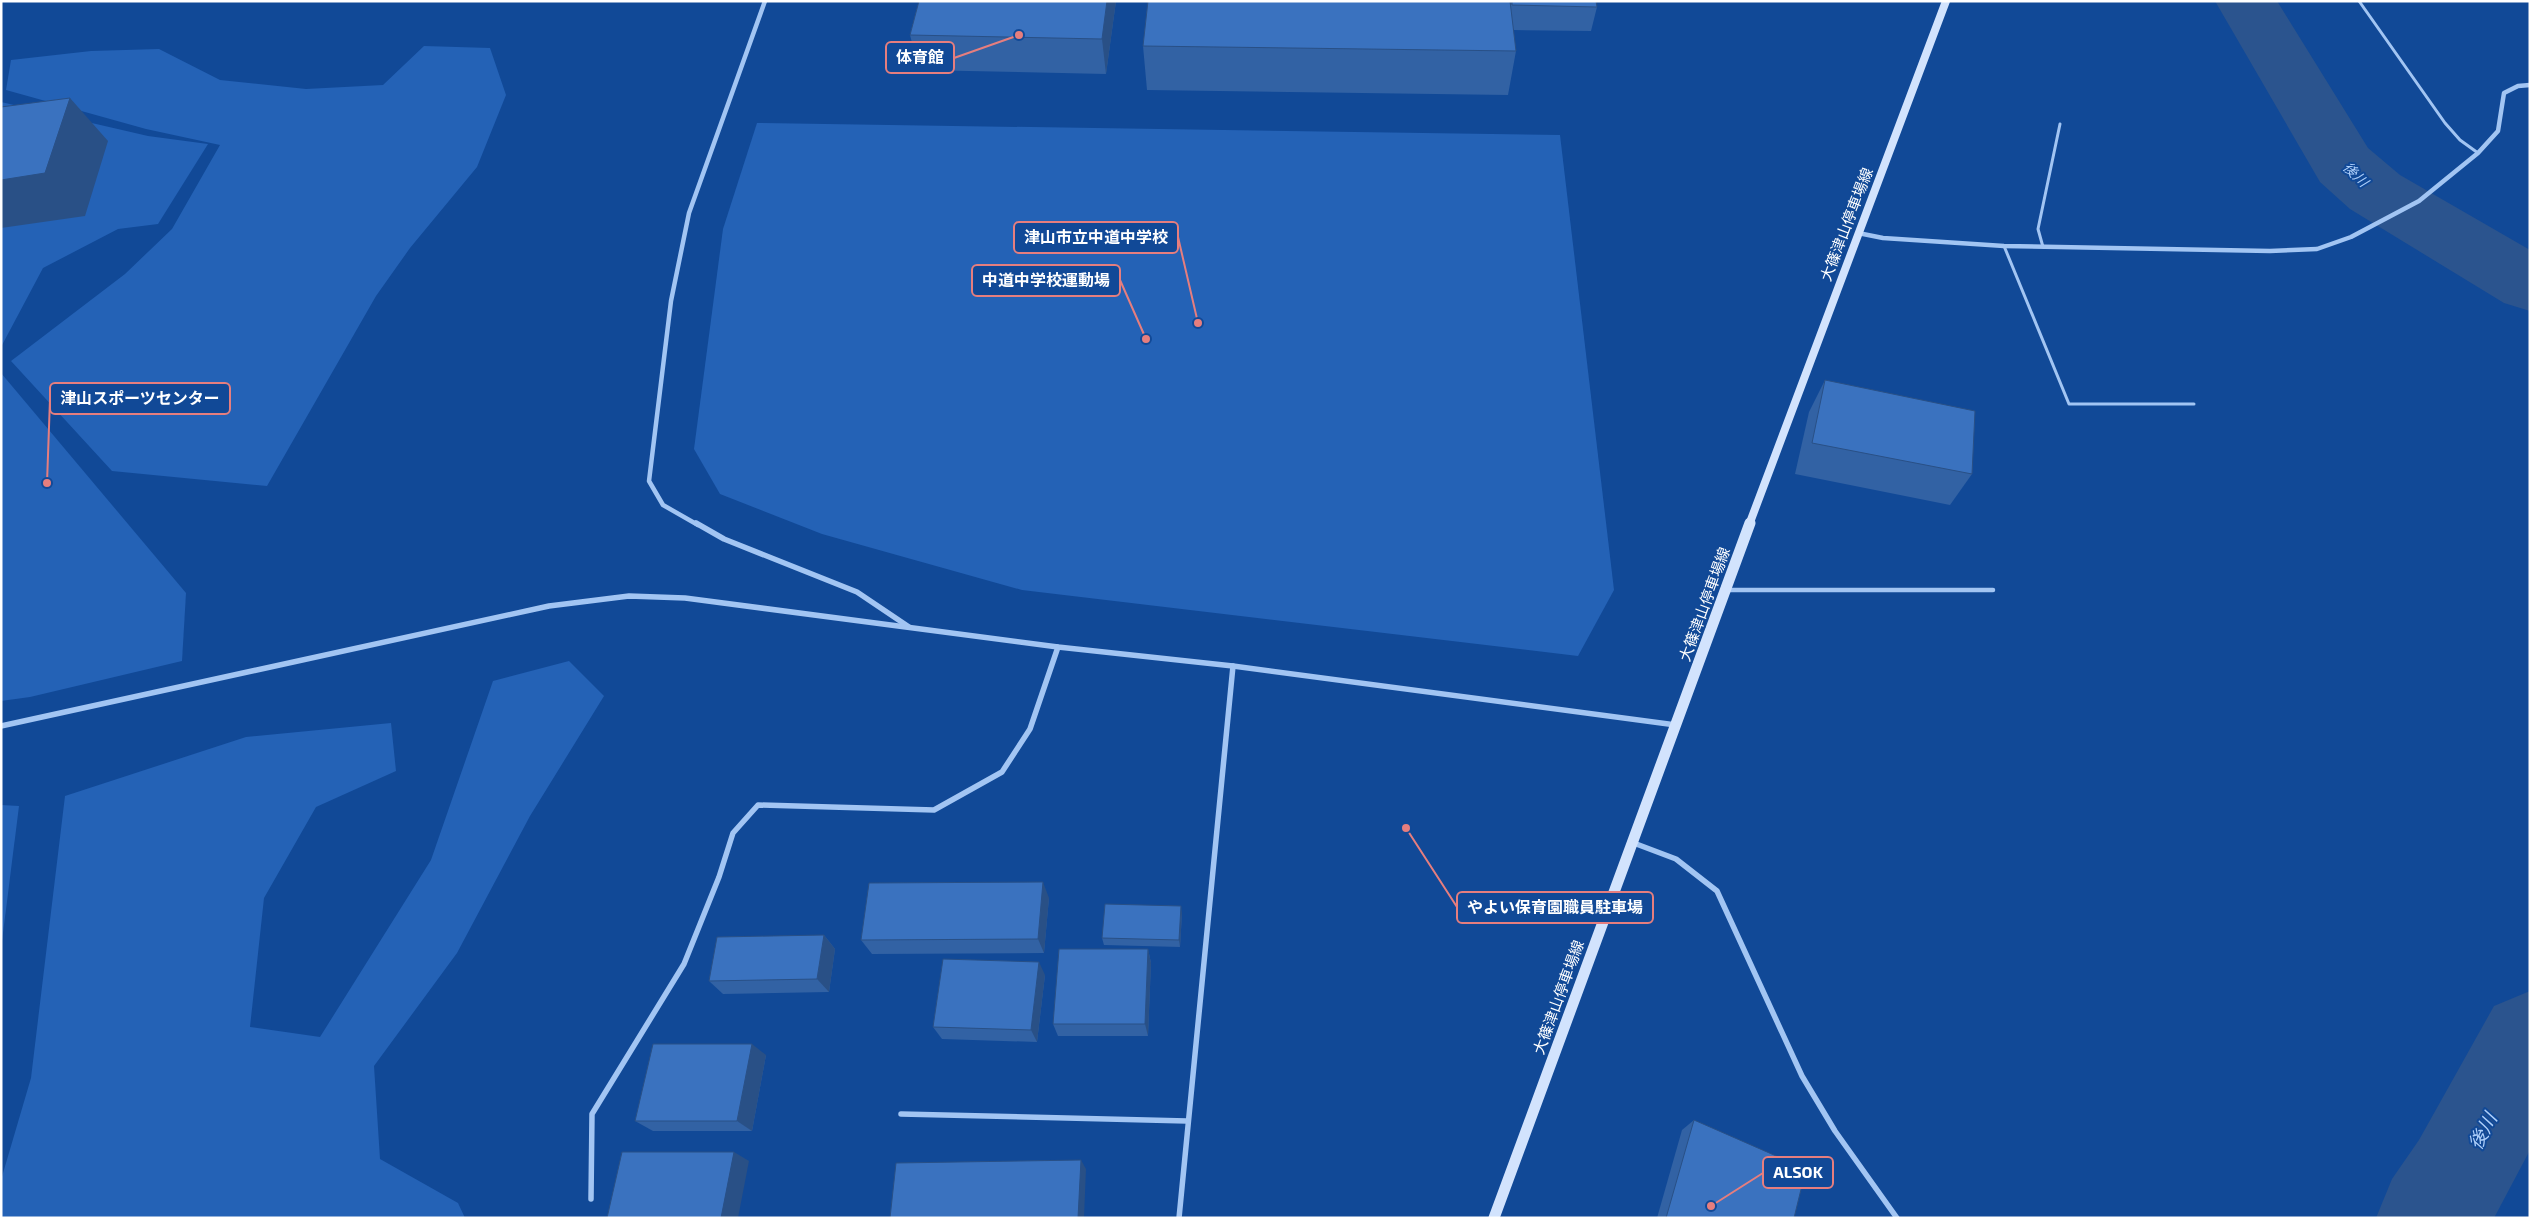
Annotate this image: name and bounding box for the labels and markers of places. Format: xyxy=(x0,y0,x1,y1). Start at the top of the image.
callout: 体育館 xyxy=(886,42,954,73)
callout: 津山市立中道中学校 xyxy=(1014,222,1178,253)
callout: 中道中学校運動場 xyxy=(972,265,1120,296)
callout: 津山スポーツセンター xyxy=(50,383,230,414)
callout: やよい保育園職員駐車場 xyxy=(1457,892,1653,923)
callout: ALSOK xyxy=(1763,1157,1833,1188)

